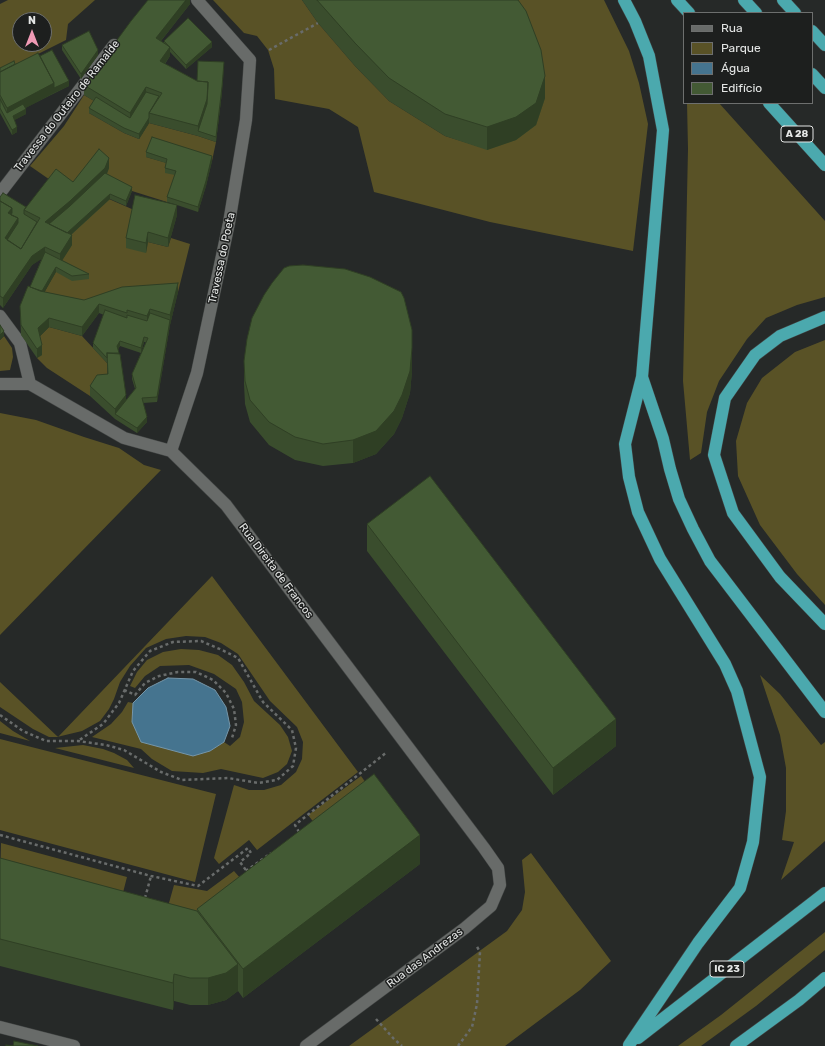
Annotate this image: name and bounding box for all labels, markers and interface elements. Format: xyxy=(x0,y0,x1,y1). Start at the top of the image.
north arrow xyxy=(12,12,52,52)
legend xyxy=(683,12,813,104)
text: N xyxy=(28,14,36,27)
text: Rua xyxy=(721,21,743,35)
street label: Travessa do Outeiro de Ramalde xyxy=(12,38,122,174)
text: Parque xyxy=(721,41,761,55)
text: Água xyxy=(721,61,750,75)
text: Edifício xyxy=(721,81,762,95)
road number: A 28 xyxy=(781,126,813,142)
street label: Travessa do Poeta xyxy=(206,211,238,305)
street label: Rua Direita de Francos xyxy=(236,521,316,621)
street label: Rua das Andrezas xyxy=(384,925,466,991)
road number: IC 23 xyxy=(710,961,744,977)

